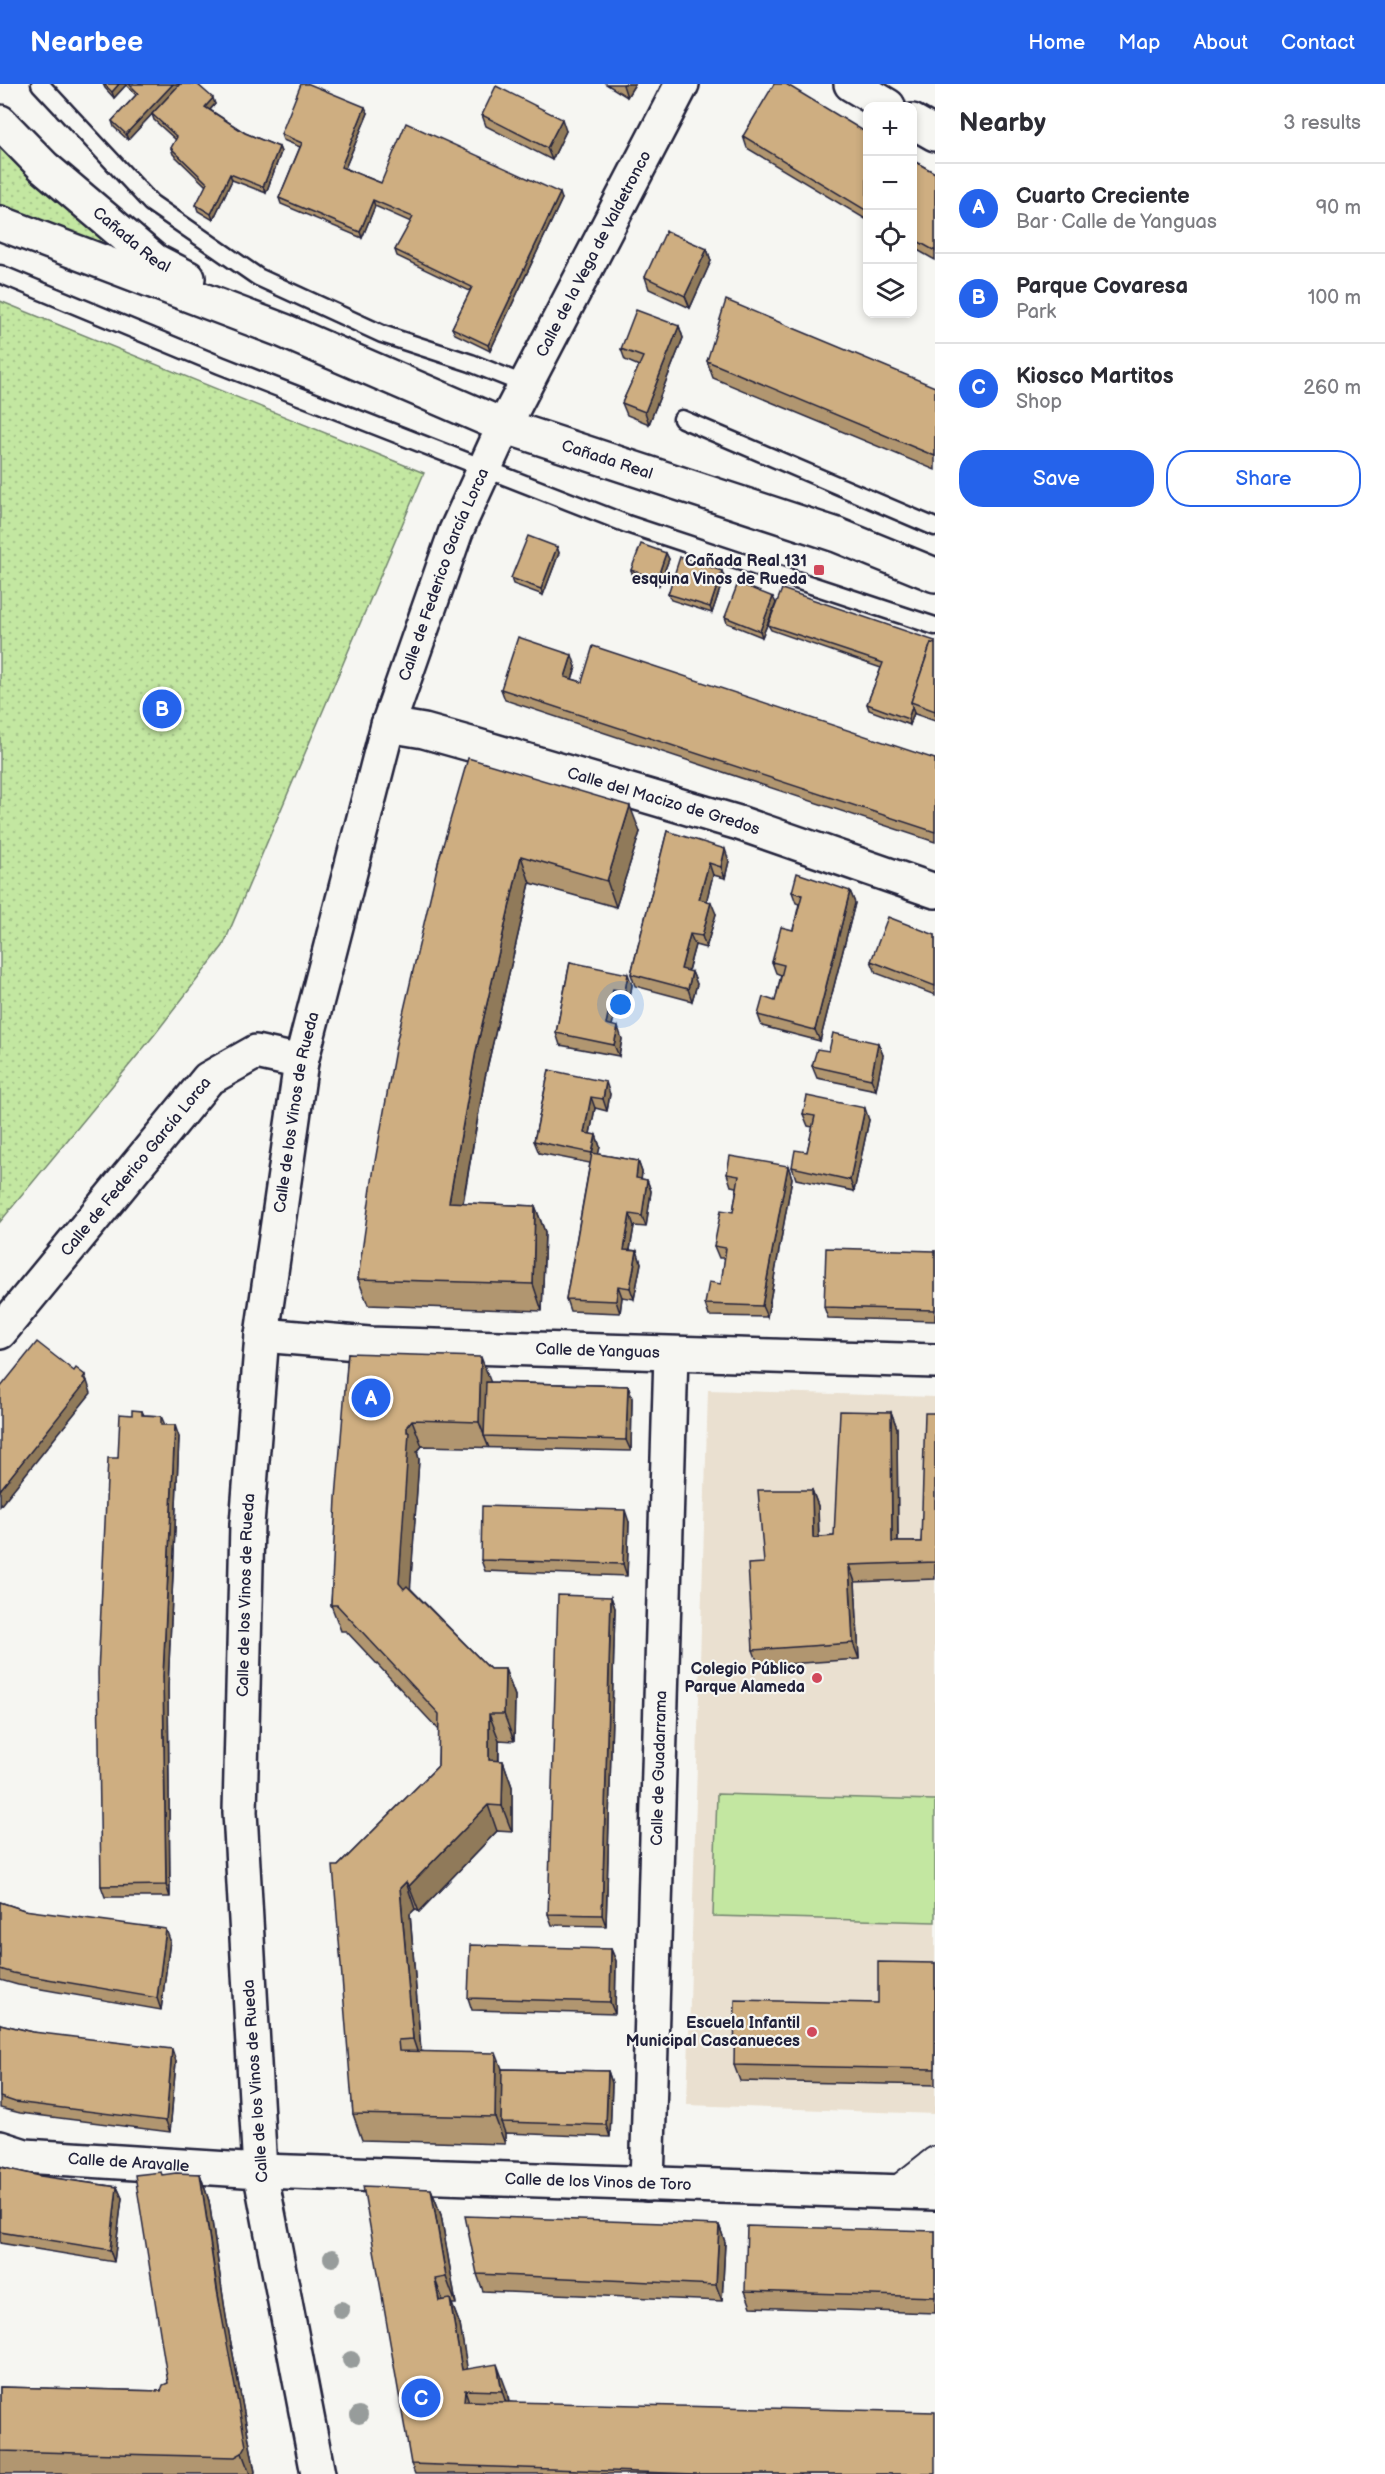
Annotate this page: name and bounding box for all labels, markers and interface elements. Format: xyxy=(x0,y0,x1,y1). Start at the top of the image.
text: Nearbee xyxy=(30,26,143,59)
text: Home xyxy=(1028,30,1085,55)
text: Map xyxy=(1118,30,1160,55)
text: About xyxy=(1193,30,1248,55)
text: Contact xyxy=(1281,30,1355,55)
map controls xyxy=(863,102,917,318)
button: + xyxy=(863,102,917,156)
text: Nearby xyxy=(959,108,1046,139)
text: 3 results xyxy=(1283,111,1361,135)
street label: Calle de la Vega de Valdetronco xyxy=(532,148,655,360)
button: − xyxy=(863,156,917,210)
text: Cuarto Creciente xyxy=(1016,183,1190,210)
text: A xyxy=(972,196,985,220)
text: 90 m xyxy=(1316,196,1361,220)
street label: Cañada Real xyxy=(89,203,174,277)
button: locate xyxy=(863,210,917,264)
text: Bar · Calle de Yanguas xyxy=(1016,210,1217,234)
button: layers xyxy=(863,264,917,318)
text: Parque Covaresa xyxy=(1016,273,1188,300)
text: B xyxy=(971,286,986,310)
text: 100 m xyxy=(1308,286,1361,310)
text: Park xyxy=(1016,300,1056,324)
text: Kiosco Martitos xyxy=(1016,363,1174,390)
text: C xyxy=(971,376,986,400)
text: 260 m xyxy=(1303,376,1361,400)
text: Shop xyxy=(1016,390,1062,414)
street label: Cañada Real xyxy=(559,436,655,484)
button: Save xyxy=(959,450,1154,507)
button: Share xyxy=(1166,450,1361,507)
street label: Calle de Federico García Lorca xyxy=(395,465,493,683)
place label: Cañada Real 131 esquina Vinos de Rueda xyxy=(632,552,807,589)
marker: Cañada Real 131 esquina Vinos de Rueda xyxy=(812,563,826,577)
pin: B xyxy=(142,686,182,732)
street label: Calle del Macizo de Gredos xyxy=(565,763,762,839)
your location xyxy=(606,990,635,1019)
street label: Calle de los Vinos de Rueda xyxy=(270,1010,323,1214)
street label: Calle de Federico García Lorca xyxy=(57,1073,215,1260)
street label: Calle de Yanguas xyxy=(535,1339,660,1362)
pin: A xyxy=(352,1376,391,1420)
street label: Calle de los Vinos de Rueda xyxy=(233,1493,259,1697)
place label: Colegio Público Parque Alameda xyxy=(684,1660,805,1697)
marker: Colegio Público Parque Alameda xyxy=(810,1671,824,1685)
street label: Calle de Guadarrama xyxy=(647,1690,671,1846)
street label: Calle de los Vinos de Rueda xyxy=(239,1979,273,2183)
place label: Escuela Infantil Municipal Cascanueces xyxy=(626,2014,800,2051)
marker: Escuela Infantil Municipal Cascanueces xyxy=(805,2025,819,2039)
street label: Calle de Aravalle xyxy=(67,2149,190,2176)
street label: Calle de los Vinos de Toro xyxy=(504,2169,692,2195)
pin: C xyxy=(402,2376,440,2420)

